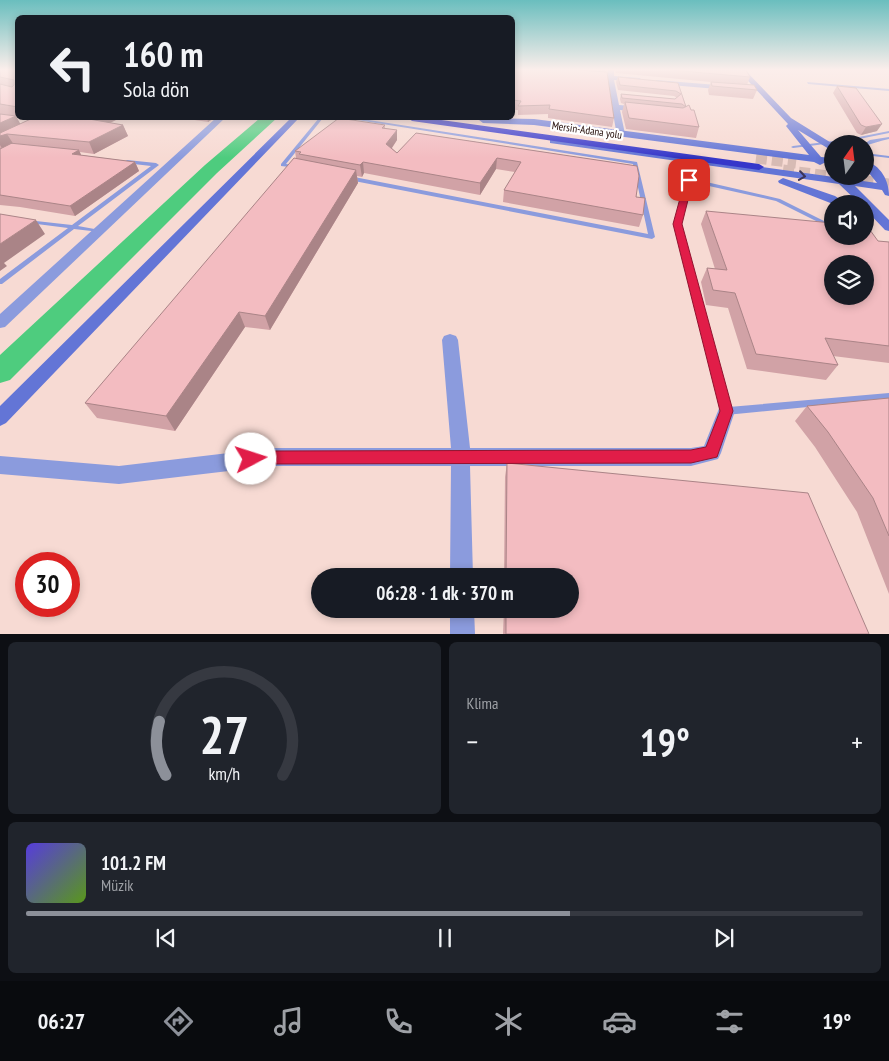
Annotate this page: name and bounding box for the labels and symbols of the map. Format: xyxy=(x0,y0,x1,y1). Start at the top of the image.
street label: Mersin-Adana yolu xyxy=(551,118,623,142)
north arrow xyxy=(824,135,874,185)
pin xyxy=(668,159,710,201)
one-way arrow xyxy=(799,170,807,181)
position arrow xyxy=(224,432,276,484)
speed limit sign: 30 xyxy=(15,552,80,617)

